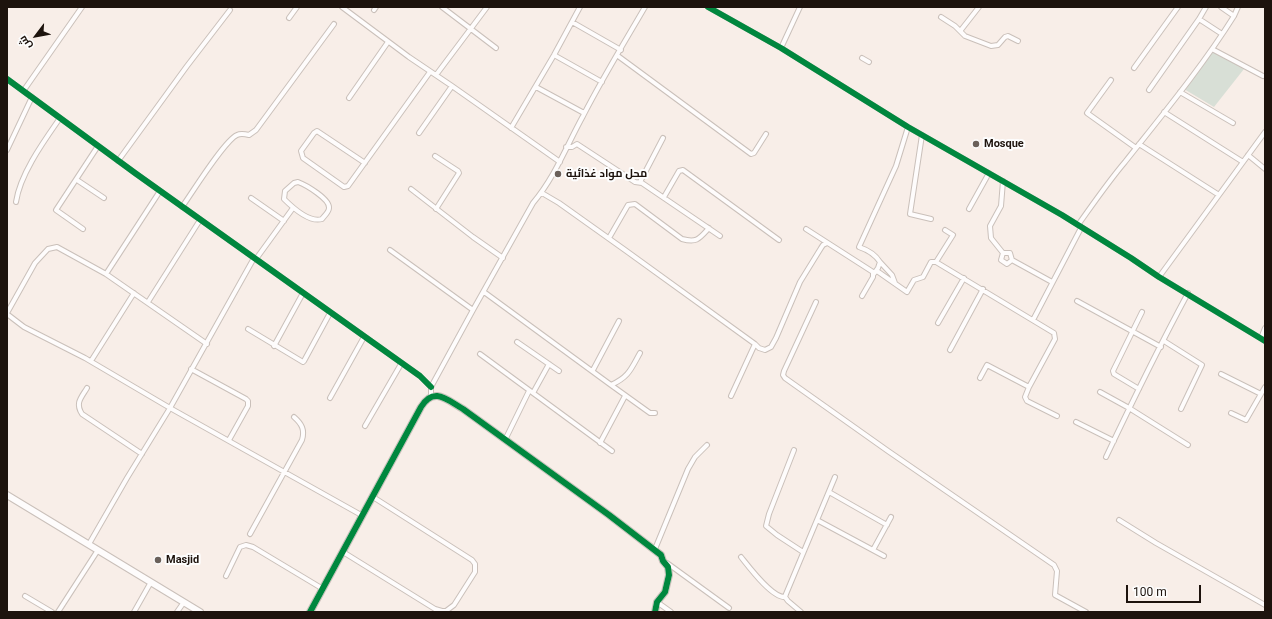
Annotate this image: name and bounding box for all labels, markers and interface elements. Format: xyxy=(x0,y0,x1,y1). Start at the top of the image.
north arrow xyxy=(16,16,56,56)
text: ش xyxy=(16,33,35,52)
place label: Mosque xyxy=(984,137,1024,151)
marker: Mosque xyxy=(971,139,981,149)
place label: محل مواد غذائية xyxy=(566,167,647,181)
marker: محل مواد غذائية xyxy=(553,169,563,179)
place label: Masjid xyxy=(166,553,199,567)
marker: Masjid xyxy=(153,555,163,565)
scale bar xyxy=(1128,577,1203,603)
text: 100 m xyxy=(1133,585,1167,599)

